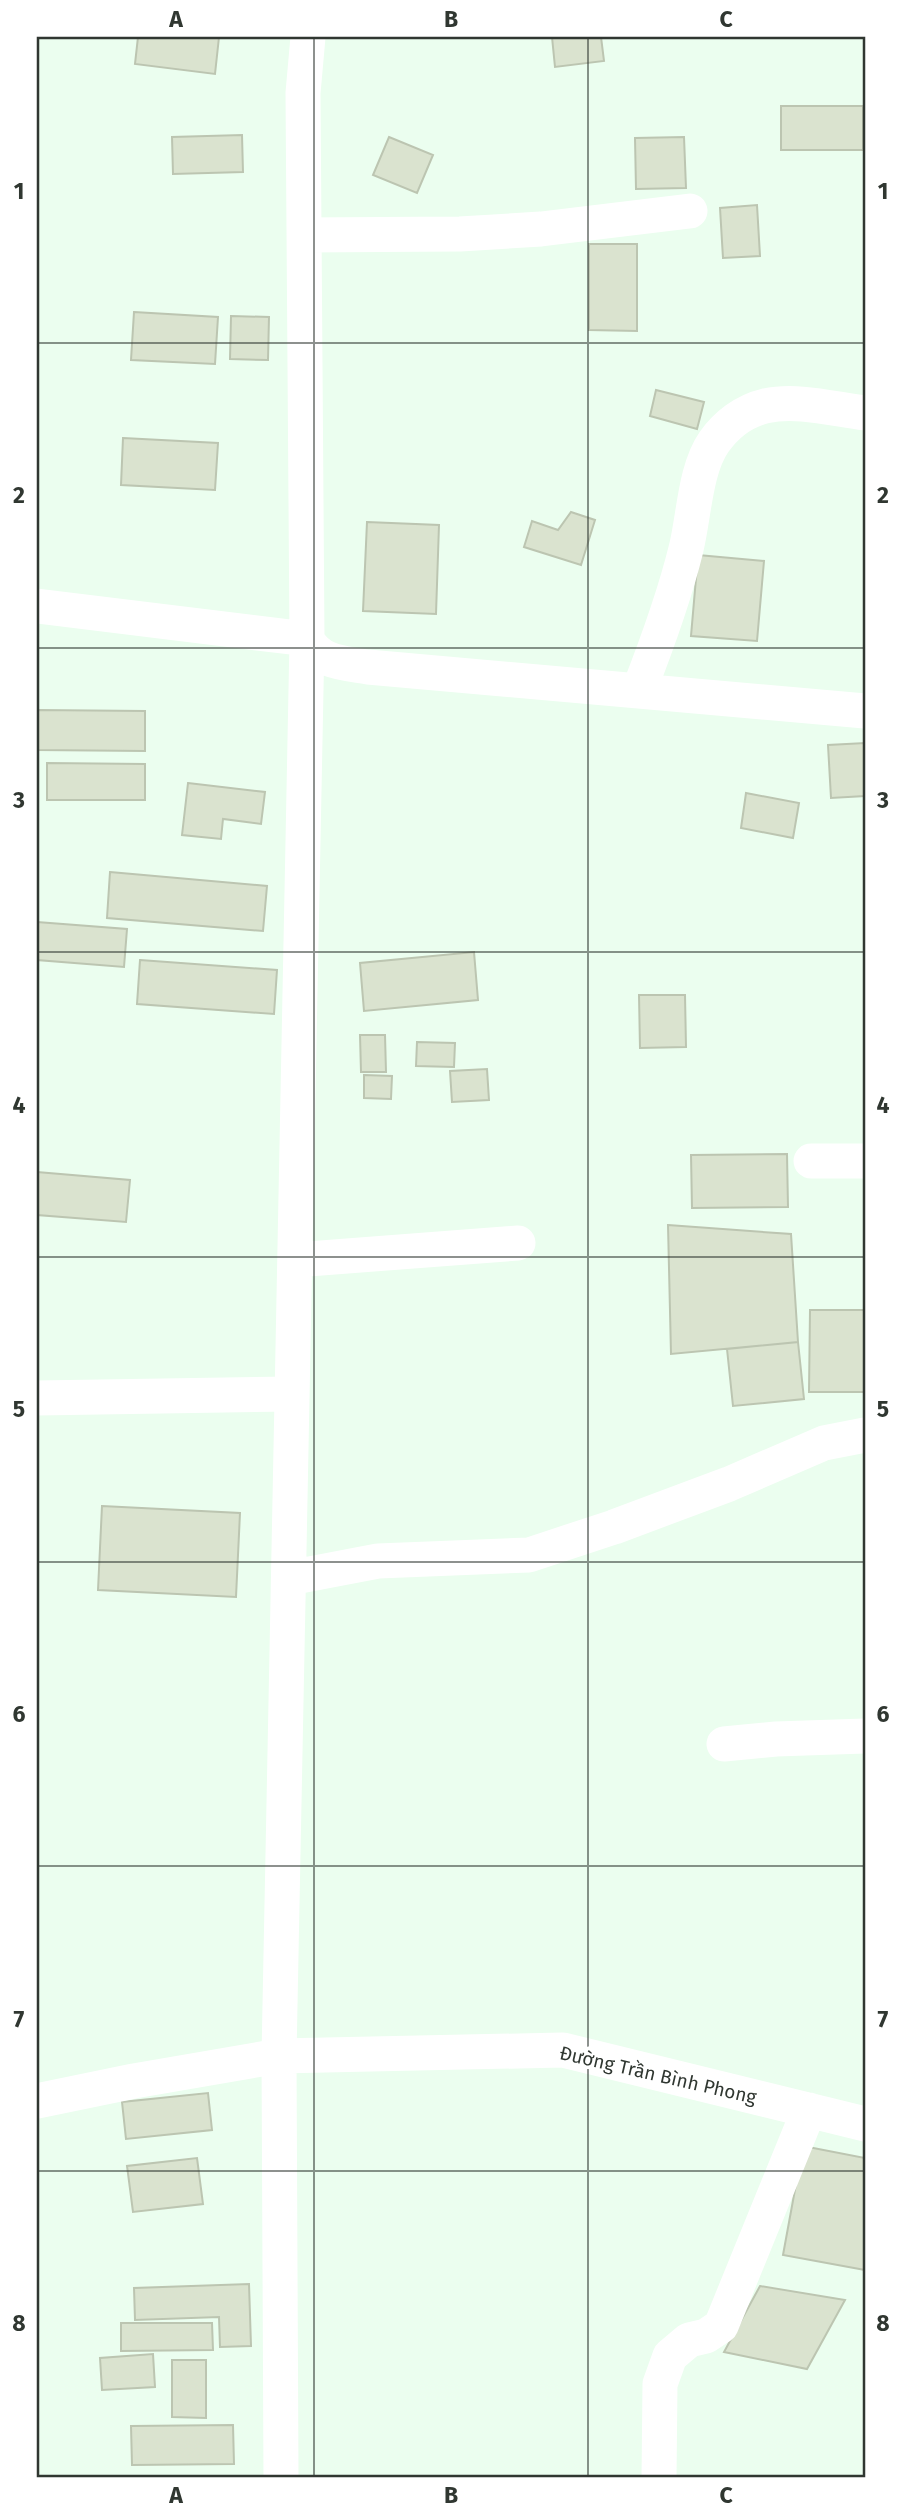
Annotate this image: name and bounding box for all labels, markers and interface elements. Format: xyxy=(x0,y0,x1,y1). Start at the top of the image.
text: A xyxy=(168,5,183,33)
text: B xyxy=(444,5,458,33)
text: C xyxy=(719,5,733,33)
text: 1 xyxy=(14,177,24,205)
text: 1 xyxy=(878,177,888,205)
text: 2 xyxy=(13,481,25,509)
text: 2 xyxy=(877,481,889,509)
text: 3 xyxy=(12,786,25,814)
text: 3 xyxy=(876,786,889,814)
text: 4 xyxy=(13,1091,26,1119)
text: 4 xyxy=(877,1091,890,1119)
text: 5 xyxy=(13,1395,25,1423)
text: 5 xyxy=(877,1395,889,1423)
text: 6 xyxy=(13,1700,26,1728)
text: 6 xyxy=(877,1700,890,1728)
text: 7 xyxy=(14,2005,25,2033)
text: 7 xyxy=(878,2005,889,2033)
street label: Đường Trần Bình Phong xyxy=(557,2041,759,2109)
text: 8 xyxy=(12,2309,26,2337)
text: 8 xyxy=(876,2309,890,2337)
text: A xyxy=(168,2481,183,2509)
text: B xyxy=(444,2481,458,2509)
text: C xyxy=(719,2481,733,2509)

